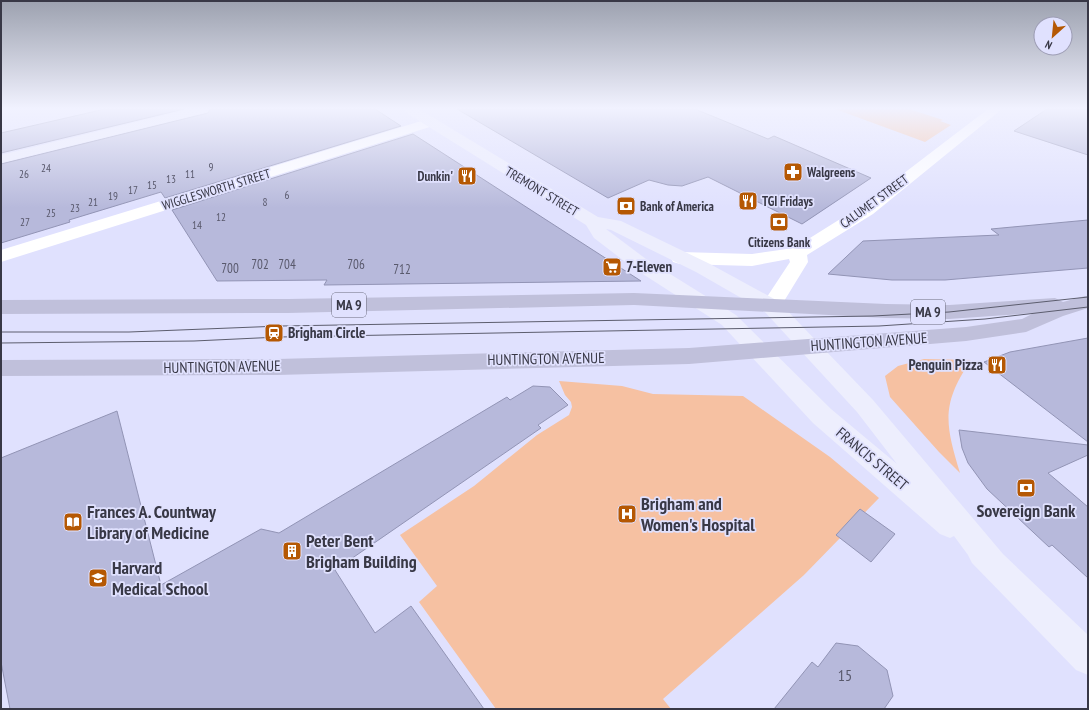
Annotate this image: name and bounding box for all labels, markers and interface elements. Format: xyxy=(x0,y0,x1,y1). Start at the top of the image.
north arrow xyxy=(1033,16,1073,56)
text: N xyxy=(1043,37,1054,52)
house number: 9 xyxy=(209,160,214,174)
house number: 24 xyxy=(41,161,51,175)
pharmacy icon: Walgreens xyxy=(782,161,804,183)
street label: TREMONT STREET xyxy=(502,163,582,220)
place label: Walgreens xyxy=(806,164,856,181)
street label: WIGGLESWORTH STREET xyxy=(160,165,273,214)
restaurant icon: Dunkin' xyxy=(456,165,478,187)
house number: 26 xyxy=(19,167,29,181)
house number: 11 xyxy=(185,167,195,181)
place label: Dunkin' xyxy=(417,168,453,185)
street label: CALUMET STREET xyxy=(837,171,912,232)
house number: 13 xyxy=(166,172,176,186)
house number: 15 xyxy=(147,178,157,192)
house number: 17 xyxy=(128,183,138,197)
house number: 6 xyxy=(285,188,290,202)
house number: 19 xyxy=(108,189,118,203)
restaurant icon: TGI Fridays xyxy=(737,190,759,212)
place label: TGI Fridays xyxy=(762,193,814,210)
house number: 21 xyxy=(88,195,98,209)
house number: 8 xyxy=(263,195,268,209)
bank icon: Bank of America xyxy=(615,195,637,217)
place label: Bank of America xyxy=(640,198,714,215)
house number: 23 xyxy=(70,201,80,215)
house number: 25 xyxy=(46,206,56,220)
house number: 12 xyxy=(216,210,226,224)
bank icon: Citizens Bank xyxy=(768,211,790,233)
house number: 27 xyxy=(20,215,30,229)
house number: 14 xyxy=(192,218,202,232)
place label: Citizens Bank xyxy=(748,234,811,251)
house number: 702 xyxy=(251,256,269,273)
house number: 704 xyxy=(278,256,296,273)
house number: 706 xyxy=(347,256,365,273)
supermarket icon: 7-Eleven xyxy=(601,256,623,278)
place label: 7-Eleven xyxy=(626,257,673,276)
house number: 700 xyxy=(221,260,239,277)
house number: 712 xyxy=(393,261,411,278)
road number: MA 9 xyxy=(332,293,366,317)
road number: MA 9 xyxy=(911,300,945,324)
station icon: Brigham Circle xyxy=(263,322,285,344)
place label: Brigham Circle xyxy=(288,323,365,342)
street label: HUNTINGTON AVENUE xyxy=(810,328,928,355)
street label: HUNTINGTON AVENUE xyxy=(487,348,605,369)
restaurant icon: Penguin Pizza xyxy=(986,354,1008,376)
place label: Penguin Pizza xyxy=(908,355,983,374)
street label: HUNTINGTON AVENUE xyxy=(163,356,281,377)
street label: FRANCIS STREET xyxy=(832,423,912,494)
bank icon: Sovereign Bank xyxy=(1015,477,1037,499)
place label: Brigham and Women's Hospital xyxy=(640,492,755,536)
place label: Sovereign Bank xyxy=(976,499,1076,522)
place label: Frances A. Countway Library of Medicine xyxy=(87,500,217,544)
hospital icon: Brigham and Women's Hospital xyxy=(616,503,638,525)
library icon: Frances A. Countway Library of Medicine xyxy=(62,511,84,533)
place label: Peter Bent Brigham Building xyxy=(306,529,417,573)
building icon: Peter Bent Brigham Building xyxy=(281,540,303,562)
place label: Harvard Medical School xyxy=(112,556,209,600)
school or university icon: Harvard Medical School xyxy=(87,567,109,589)
house number: 15 xyxy=(838,665,852,685)

